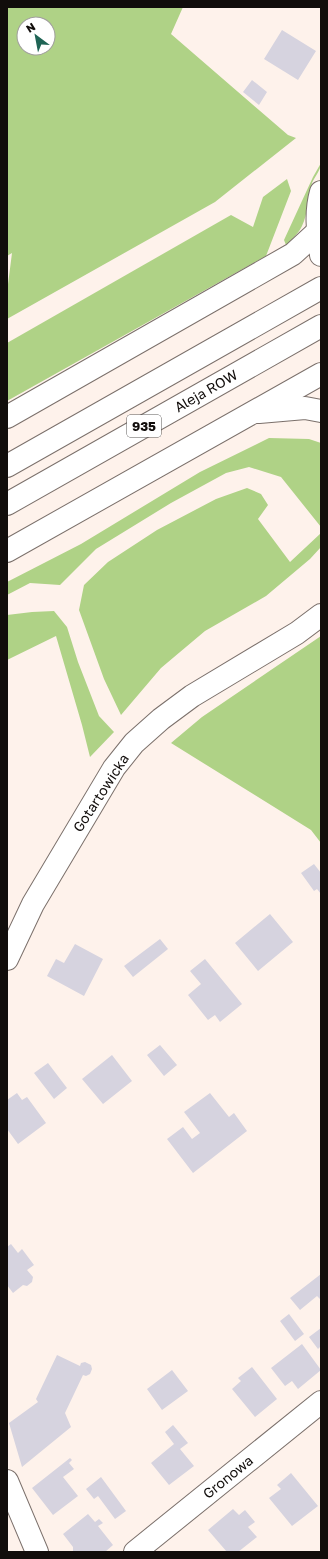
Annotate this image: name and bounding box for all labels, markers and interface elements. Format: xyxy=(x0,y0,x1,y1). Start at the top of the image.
north arrow xyxy=(16,16,56,56)
text: N xyxy=(23,19,37,35)
street label: Aleja ROW xyxy=(171,365,241,415)
road number: 935 xyxy=(127,415,161,437)
street label: Gotartowicka xyxy=(69,750,132,835)
street label: Gronowa xyxy=(199,1451,256,1502)

